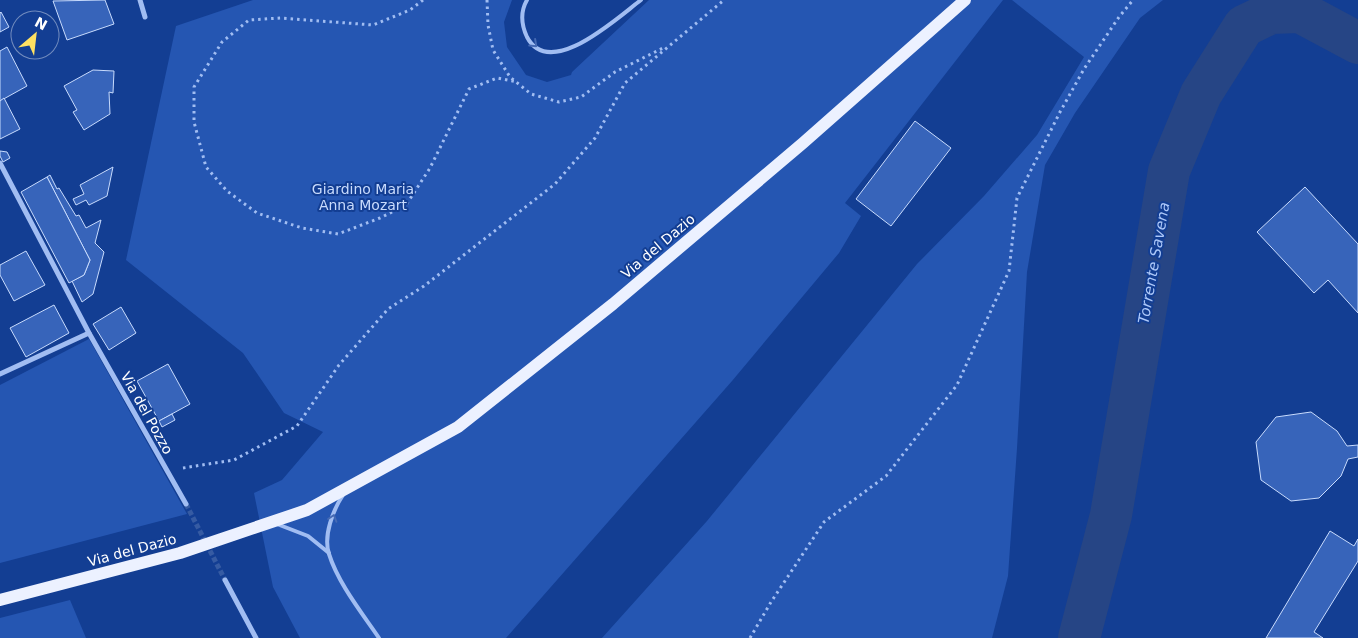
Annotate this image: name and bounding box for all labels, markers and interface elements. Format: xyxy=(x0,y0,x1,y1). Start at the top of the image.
north arrow xyxy=(10,10,60,60)
text: N xyxy=(32,14,50,33)
one-way arrow xyxy=(528,38,537,47)
park label: Giardino Maria Anna Mozart xyxy=(312,181,414,213)
water label: Torrente Savena xyxy=(1134,201,1174,325)
street label: Via del Dazio xyxy=(618,211,698,281)
street label: Via del Pozzo xyxy=(118,369,176,457)
one-way arrow xyxy=(327,515,337,523)
street label: Via del Dazio xyxy=(86,530,178,570)

